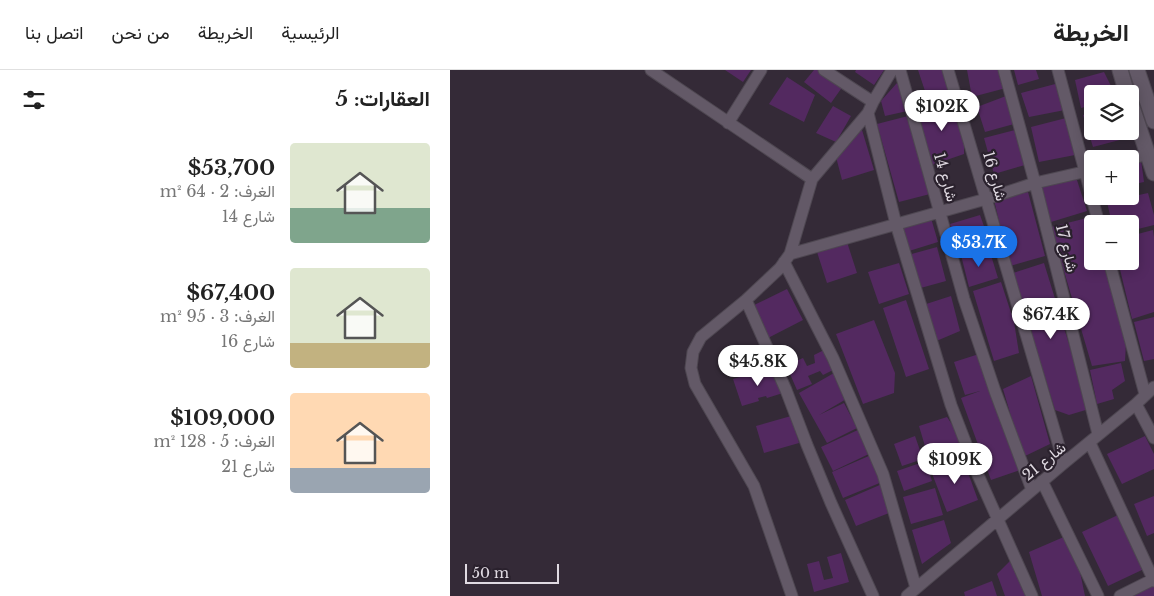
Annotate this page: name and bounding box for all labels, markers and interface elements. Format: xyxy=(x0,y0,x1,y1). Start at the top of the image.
text: الخريطة xyxy=(1053,18,1129,47)
text: اتصل بنا xyxy=(25,22,83,44)
text: من نحن xyxy=(111,22,170,44)
text: الخريطة xyxy=(198,22,253,44)
text: الرئيسية xyxy=(281,22,340,44)
map controls xyxy=(1084,85,1139,270)
button: layers xyxy=(1084,85,1139,140)
icon: filters xyxy=(20,86,48,114)
text: العقارات: 5 xyxy=(336,86,430,112)
pin: $102K xyxy=(907,90,977,132)
text: $102K xyxy=(916,96,968,116)
street label: شارع 16 xyxy=(977,149,1011,204)
street label: شارع 14 xyxy=(928,150,962,204)
button: + xyxy=(1084,150,1139,205)
text: $53,700 xyxy=(188,155,275,181)
icon: home xyxy=(330,163,390,223)
text: الغرف: 2 · 64 m² xyxy=(160,181,275,201)
text: شارع 14 xyxy=(222,206,275,226)
button: − xyxy=(1084,215,1139,270)
street label: شارع 17 xyxy=(1050,222,1082,275)
pin: $53.7K xyxy=(938,226,1020,268)
text: $53.7K xyxy=(951,232,1007,252)
text: $67,400 xyxy=(187,280,275,306)
icon: home xyxy=(330,288,390,348)
pin: $67.4K xyxy=(1010,298,1092,340)
text: $67.4K xyxy=(1023,304,1079,324)
text: الغرف: 3 · 95 m² xyxy=(160,306,275,326)
text: شارع 16 xyxy=(221,331,275,351)
pin: $45.8K xyxy=(717,344,799,387)
text: $45.8K xyxy=(729,351,787,371)
text: $109,000 xyxy=(170,405,275,431)
icon: home xyxy=(330,413,390,473)
text: الغرف: 5 · 128 m² xyxy=(154,431,275,451)
street label: شارع 21 xyxy=(1018,438,1071,486)
pin: $109K xyxy=(920,442,990,485)
text: $109K xyxy=(928,449,982,469)
text: شارع 21 xyxy=(221,456,275,476)
scale bar xyxy=(465,561,559,584)
text: 50 m xyxy=(472,564,509,582)

